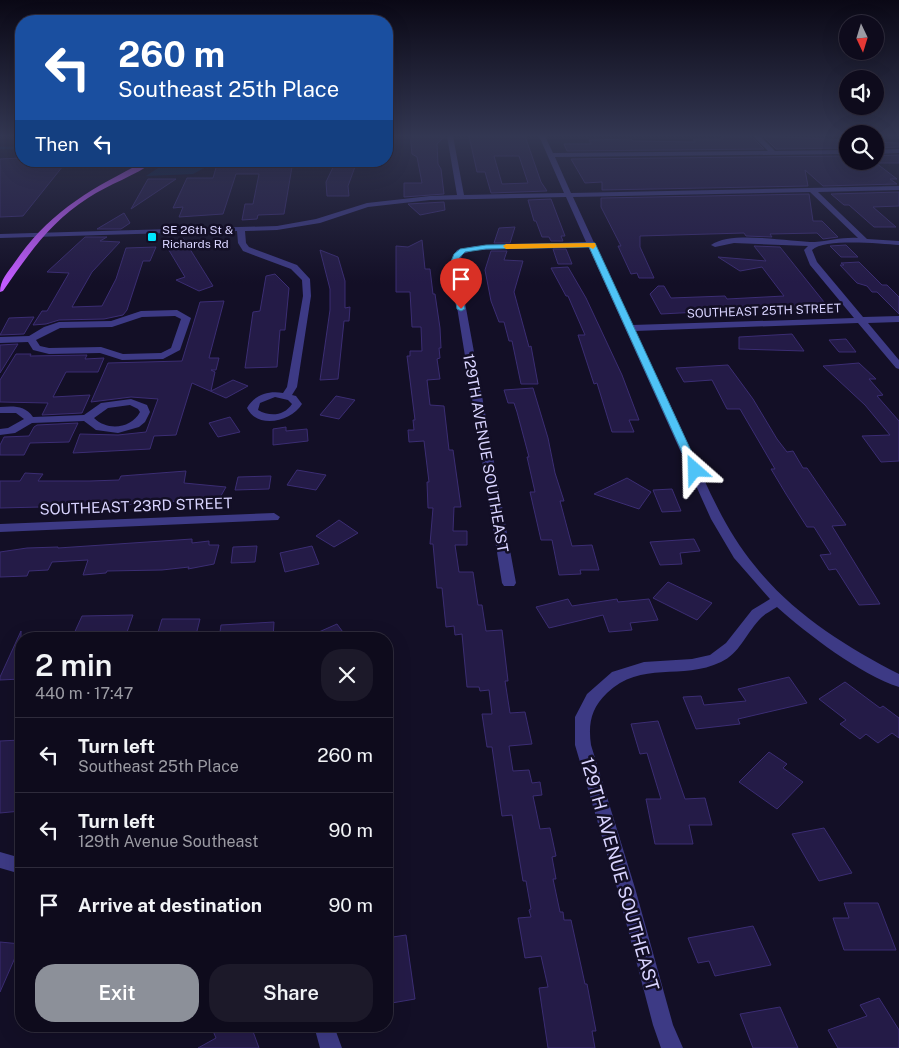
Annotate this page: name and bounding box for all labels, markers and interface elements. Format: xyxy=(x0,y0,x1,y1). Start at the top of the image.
north arrow xyxy=(839,15,884,60)
map controls xyxy=(839,15,884,170)
text: 260 m xyxy=(118,34,225,75)
icon: left xyxy=(35,35,100,100)
button: sound xyxy=(839,70,884,115)
text: Southeast 25th Place xyxy=(118,76,339,102)
button: search xyxy=(839,125,884,170)
icon: left xyxy=(89,130,117,158)
text: Then xyxy=(35,133,79,155)
place label: SE 26th St & Richards Rd xyxy=(162,223,233,251)
marker: SE 26th St & Richards Rd xyxy=(146,231,158,243)
pin xyxy=(440,258,482,309)
icon: arrive xyxy=(447,265,475,293)
street label: SOUTHEAST 25TH STREET xyxy=(687,301,841,321)
street label: 129TH AVENUE SOUTHEAST xyxy=(460,352,512,554)
position arrow xyxy=(668,443,720,495)
street label: SOUTHEAST 23RD STREET xyxy=(39,494,233,518)
text: 2 min xyxy=(35,647,112,683)
button: close xyxy=(321,649,373,701)
text: 440 m · 17:47 xyxy=(35,684,133,703)
text: Turn left xyxy=(78,735,155,757)
icon: left xyxy=(35,741,63,769)
text: 260 m xyxy=(317,744,373,766)
street label: 129TH AVENUE SOUTHEAST xyxy=(577,755,663,993)
text: Southeast 25th Place xyxy=(78,757,239,776)
text: Turn left xyxy=(78,810,155,832)
icon: left xyxy=(35,816,63,844)
text: 90 m xyxy=(329,819,373,841)
text: 129th Avenue Southeast xyxy=(78,832,258,851)
icon: arrive xyxy=(35,891,63,919)
text: Arrive at destination xyxy=(78,894,262,916)
text: 90 m xyxy=(329,894,373,916)
button: Exit xyxy=(35,964,199,1022)
button: Share xyxy=(209,964,373,1022)

